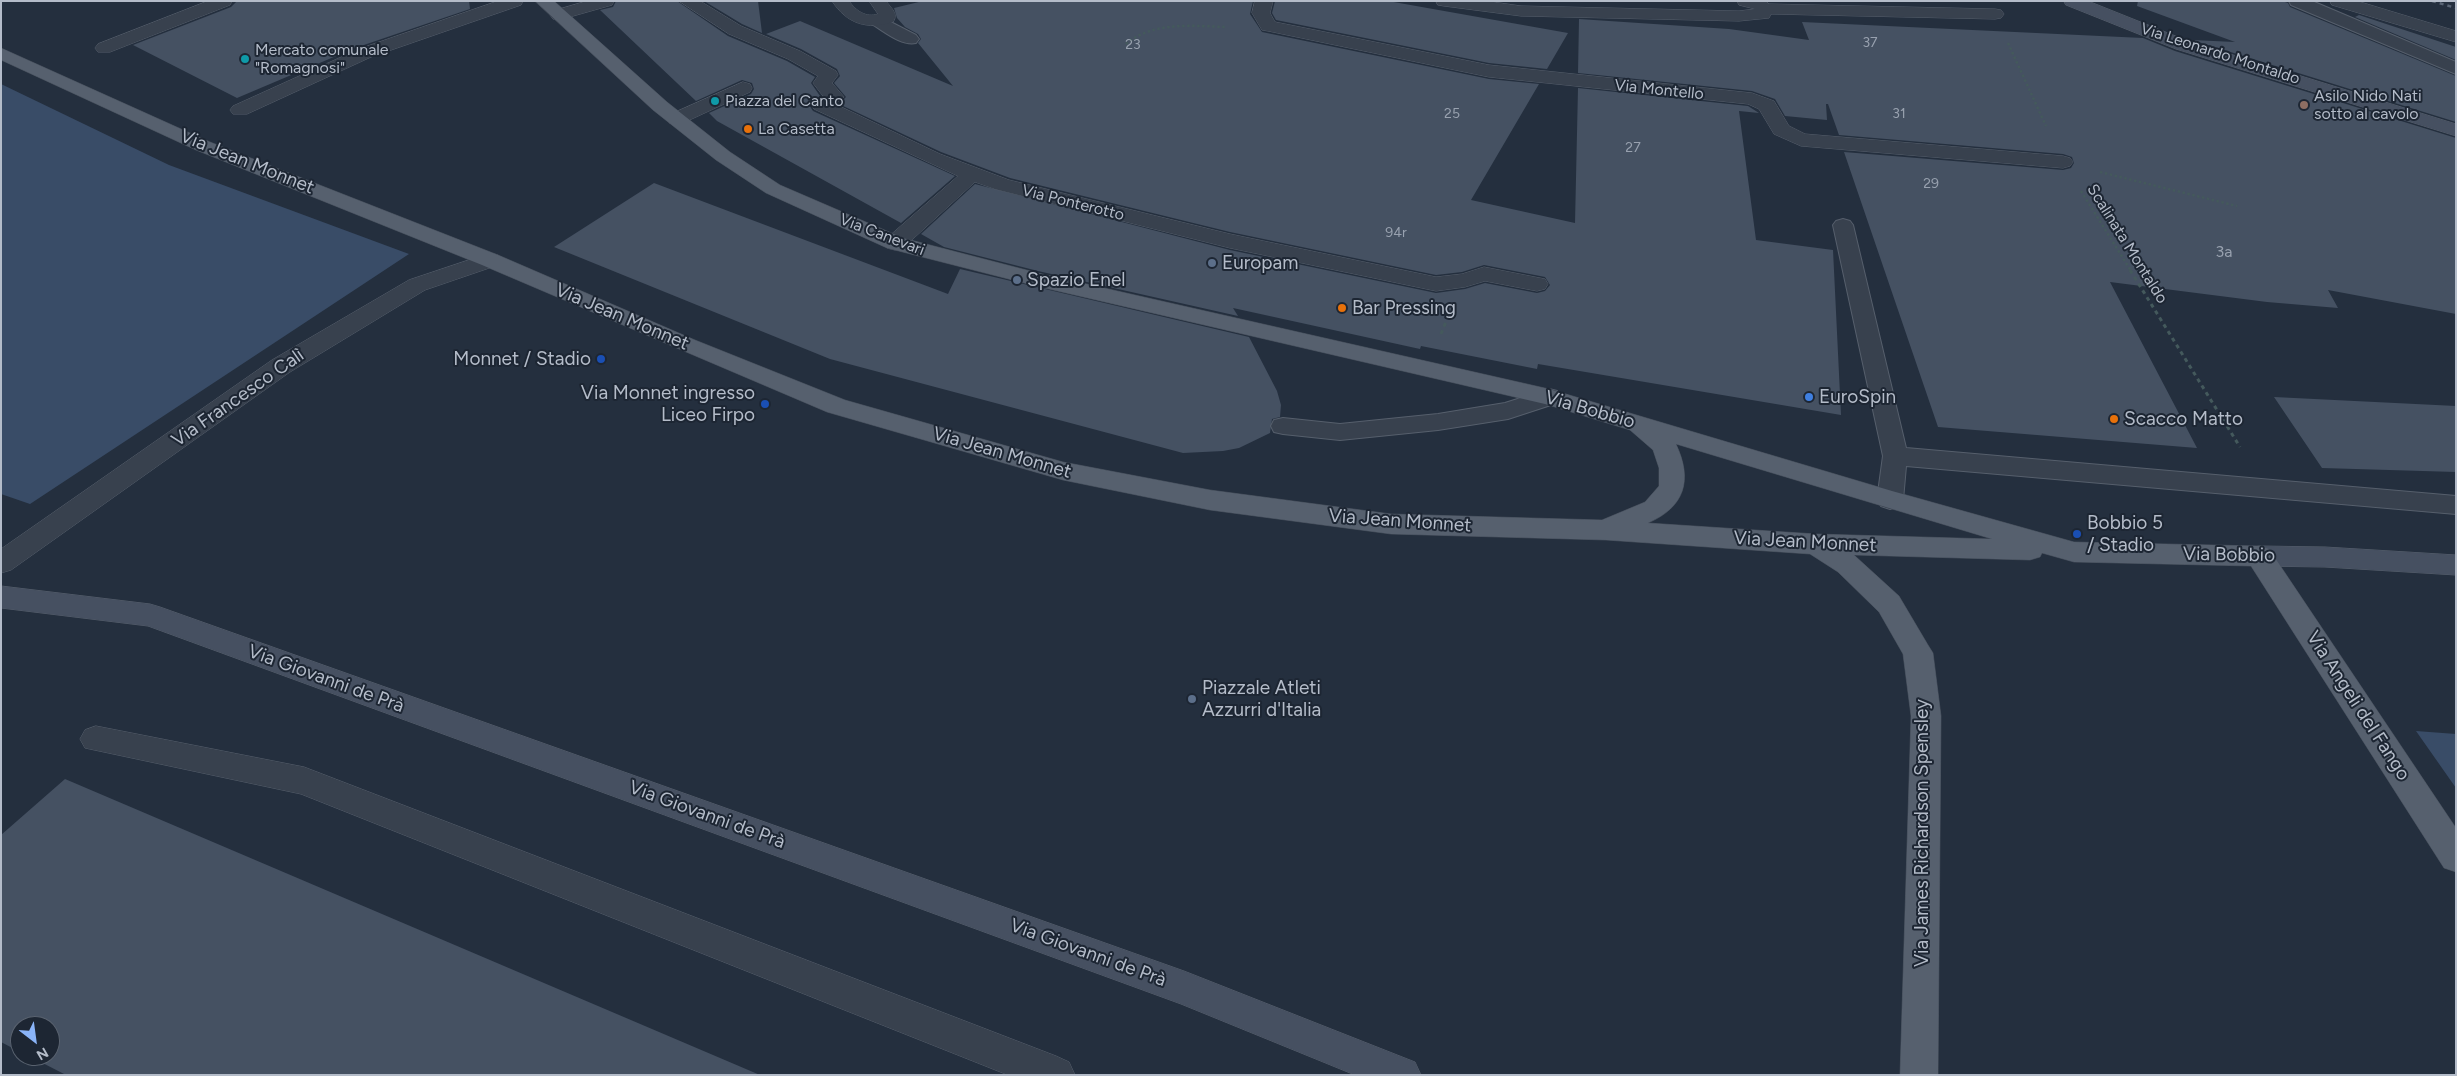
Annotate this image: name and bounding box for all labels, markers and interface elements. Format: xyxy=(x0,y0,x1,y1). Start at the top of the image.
street label: Via Leonardo Montaldo xyxy=(2138,19,2302,89)
house number: 37 xyxy=(1862,35,1878,51)
house number: 23 xyxy=(1125,37,1141,53)
place label: Mercato comunale "Romagnosi" xyxy=(255,40,389,78)
marker: Mercato comunale "Romagnosi" xyxy=(239,53,251,65)
street label: Via Montello xyxy=(1613,76,1705,104)
place label: Asilo Nido Nati sotto al cavolo xyxy=(2314,86,2422,124)
place label: Piazza del Canto xyxy=(725,91,843,111)
marker: Piazza del Canto xyxy=(709,95,721,107)
marker: Asilo Nido Nati sotto al cavolo xyxy=(2298,99,2310,111)
house number: 25 xyxy=(1444,106,1460,122)
house number: 31 xyxy=(1892,106,1906,122)
place label: La Casetta xyxy=(758,119,835,139)
marker: La Casetta xyxy=(742,123,754,135)
street label: Via Jean Monnet xyxy=(176,125,318,199)
house number: 27 xyxy=(1625,140,1641,156)
house number: 29 xyxy=(1923,176,1939,192)
street label: Via Ponterotto xyxy=(1020,181,1126,225)
street label: Scalinata Montaldo xyxy=(2083,181,2171,307)
street label: Via Canevari xyxy=(837,210,927,260)
house number: 94r xyxy=(1385,225,1407,241)
house number: 3a xyxy=(2216,242,2232,262)
place label: Europam xyxy=(1222,252,1298,274)
marker: Europam xyxy=(1206,257,1218,269)
place label: Spazio Enel xyxy=(1027,269,1125,291)
marker: Spazio Enel xyxy=(1011,274,1023,286)
street label: Via Jean Monnet xyxy=(552,279,692,355)
place label: Bar Pressing xyxy=(1352,297,1456,319)
marker: Bar Pressing xyxy=(1336,302,1348,314)
street label: Via Francesco Calì xyxy=(167,344,309,452)
place label: Monnet / Stadio xyxy=(453,348,591,370)
marker: Monnet / Stadio xyxy=(595,353,607,365)
place label: Via Monnet ingresso Liceo Firpo xyxy=(581,382,755,426)
street label: Via Bobbio xyxy=(1543,386,1637,434)
place label: EuroSpin xyxy=(1819,386,1896,408)
marker: EuroSpin xyxy=(1803,391,1815,403)
marker: Via Monnet ingresso Liceo Firpo xyxy=(759,398,771,410)
place label: Scacco Matto xyxy=(2124,408,2243,430)
marker: Scacco Matto xyxy=(2108,413,2120,425)
street label: Via Jean Monnet xyxy=(930,422,1074,484)
street label: Via Jean Monnet xyxy=(1328,505,1472,537)
place label: Bobbio 5 / Stadio xyxy=(2087,512,2163,556)
street label: Via Jean Monnet xyxy=(1733,527,1877,557)
marker: Bobbio 5 / Stadio xyxy=(2071,528,2083,540)
street label: Via Bobbio xyxy=(2183,543,2275,567)
street label: Via Angeli del Fango xyxy=(2301,627,2415,785)
street label: Via Giovanni de Prà xyxy=(245,640,407,718)
place label: Piazzale Atleti Azzurri d'Italia xyxy=(1202,677,1321,721)
marker: Piazzale Atleti Azzurri d'Italia xyxy=(1186,693,1198,705)
street label: Via James Richardson Spensley xyxy=(1911,699,1933,967)
street label: Via Giovanni de Prà xyxy=(626,776,788,854)
street label: Via Giovanni de Prà xyxy=(1007,914,1169,992)
north arrow xyxy=(10,1016,60,1066)
text: N xyxy=(33,1043,51,1064)

